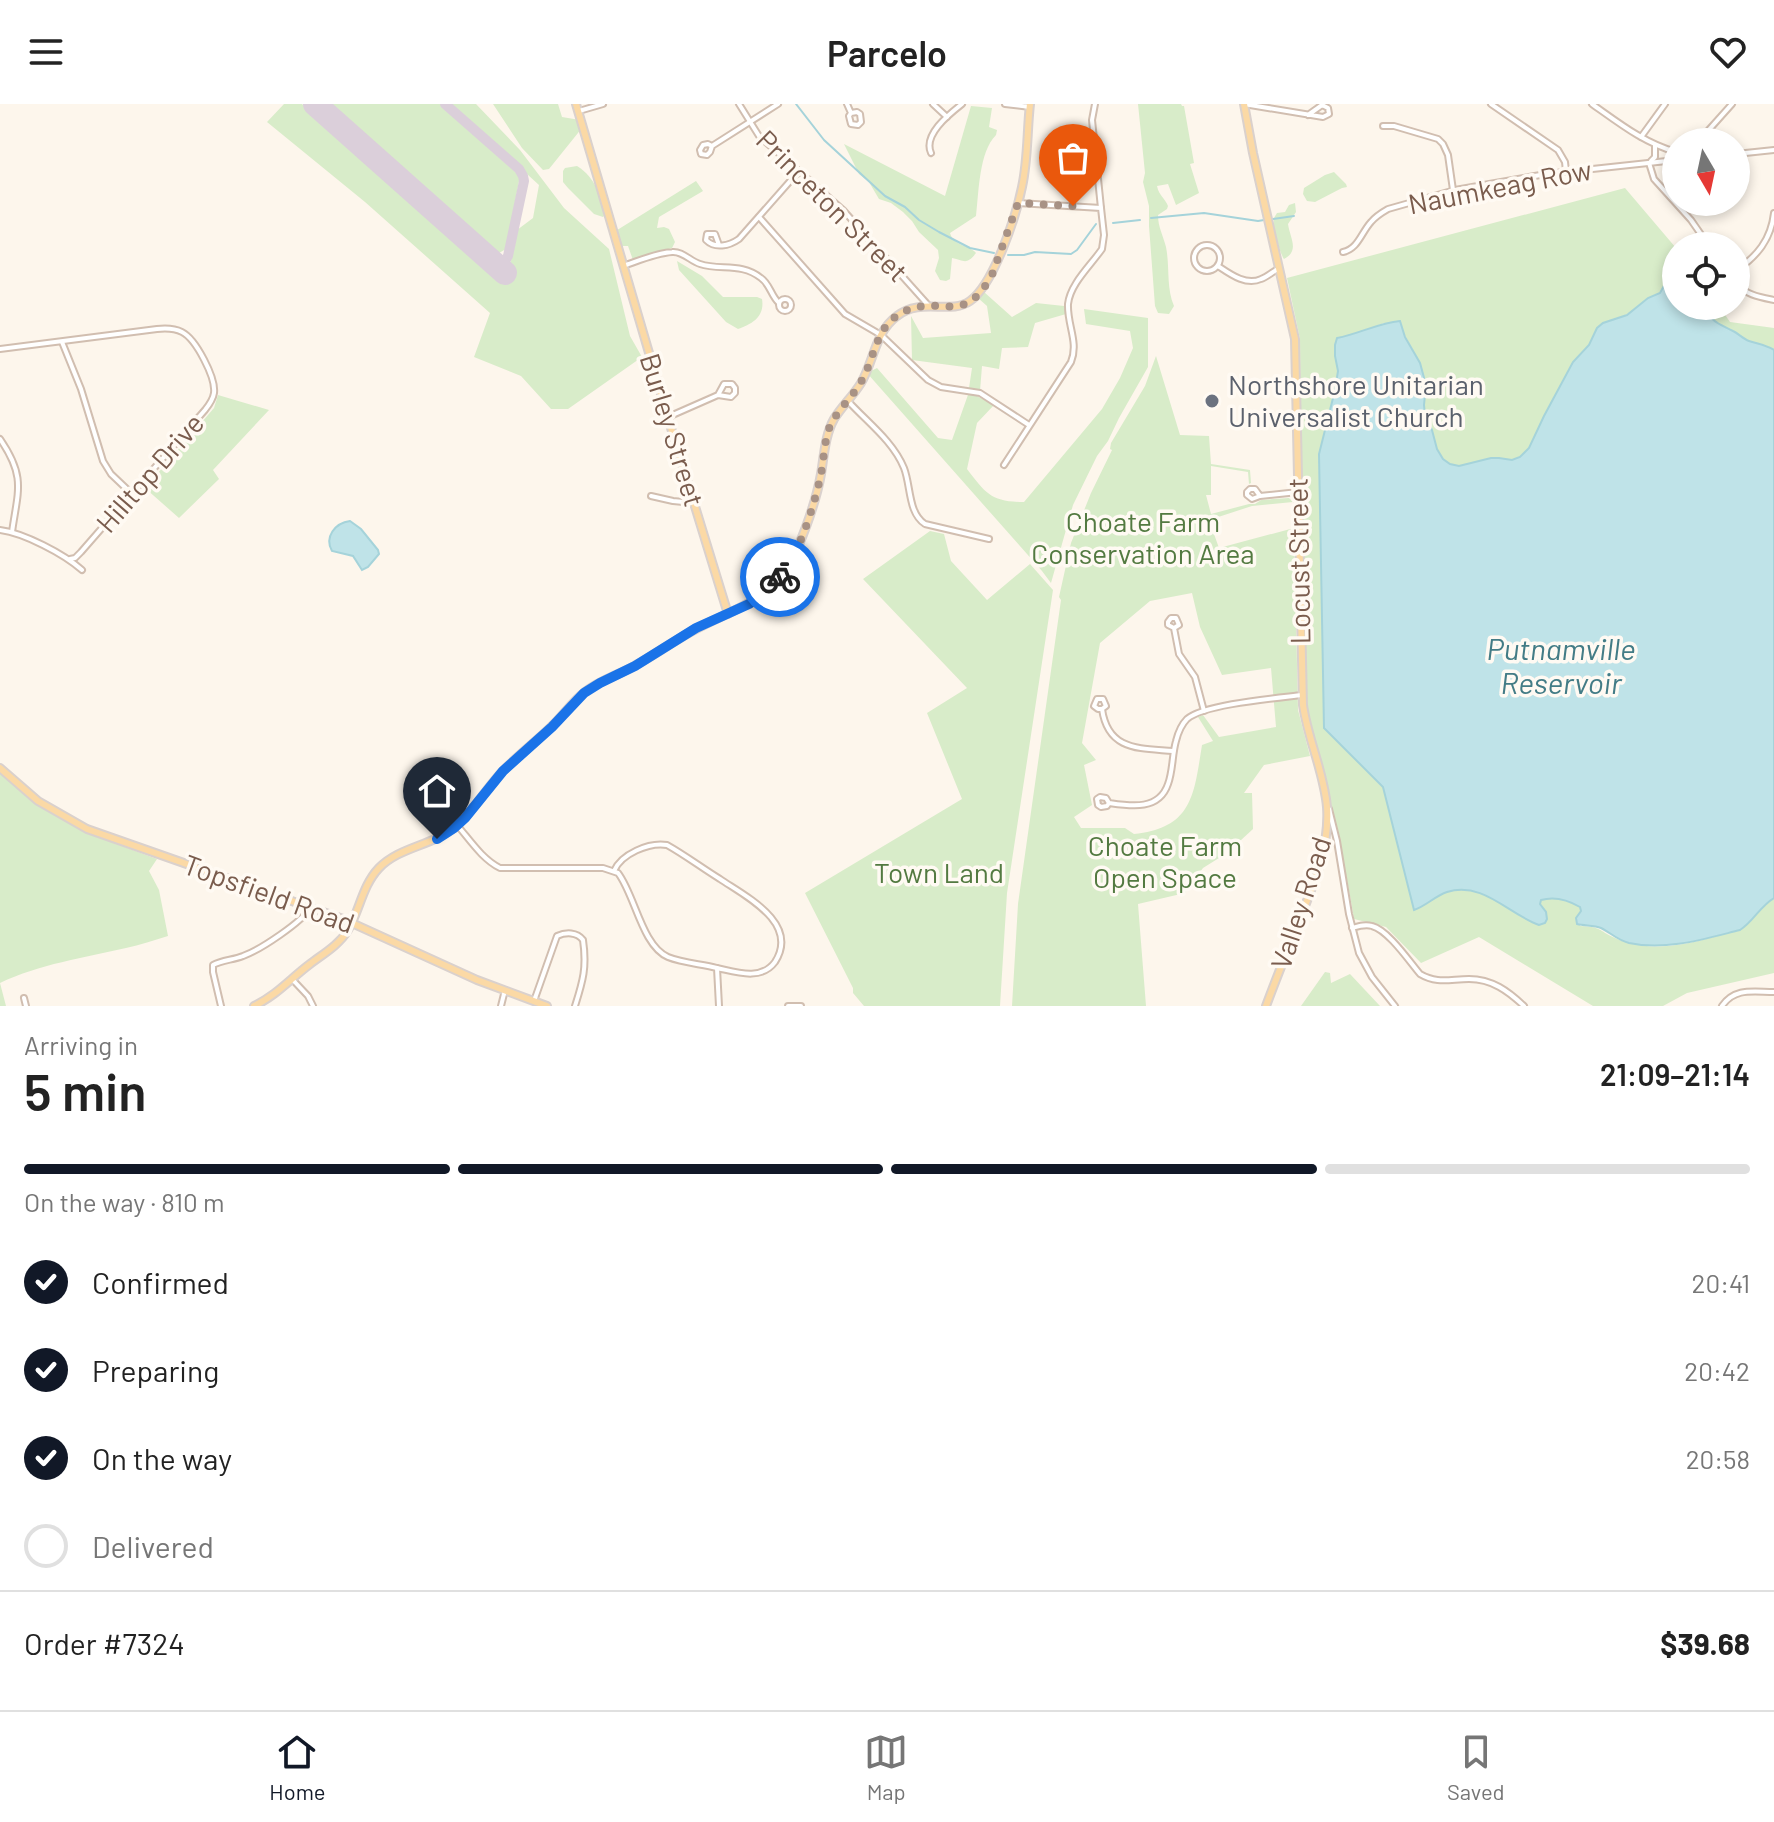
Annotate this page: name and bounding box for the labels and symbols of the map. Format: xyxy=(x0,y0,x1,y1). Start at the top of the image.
street label: Princeton Street xyxy=(750,122,916,288)
pin xyxy=(1039,124,1107,206)
north arrow xyxy=(1662,128,1750,216)
street label: Naumkeag Row xyxy=(1405,152,1595,220)
street label: Burley Street xyxy=(634,349,712,510)
place label: Northshore Unitarian Universalist Church xyxy=(1228,367,1484,433)
marker: Northshore Unitarian Universalist Church xyxy=(1203,392,1221,410)
street label: Hilltop Drive xyxy=(88,406,210,539)
street label: Locust Street xyxy=(1280,478,1316,645)
park label: Choate Farm Conservation Area xyxy=(1031,504,1255,570)
courier xyxy=(740,537,820,617)
water label: Putnamville Reservoir xyxy=(1487,630,1635,700)
pin xyxy=(403,757,471,839)
park label: Choate Farm Open Space xyxy=(1088,828,1242,894)
street label: Valley Road xyxy=(1263,832,1337,973)
street label: Topsfield Road xyxy=(179,846,359,940)
park label: Town Land xyxy=(874,855,1004,889)

